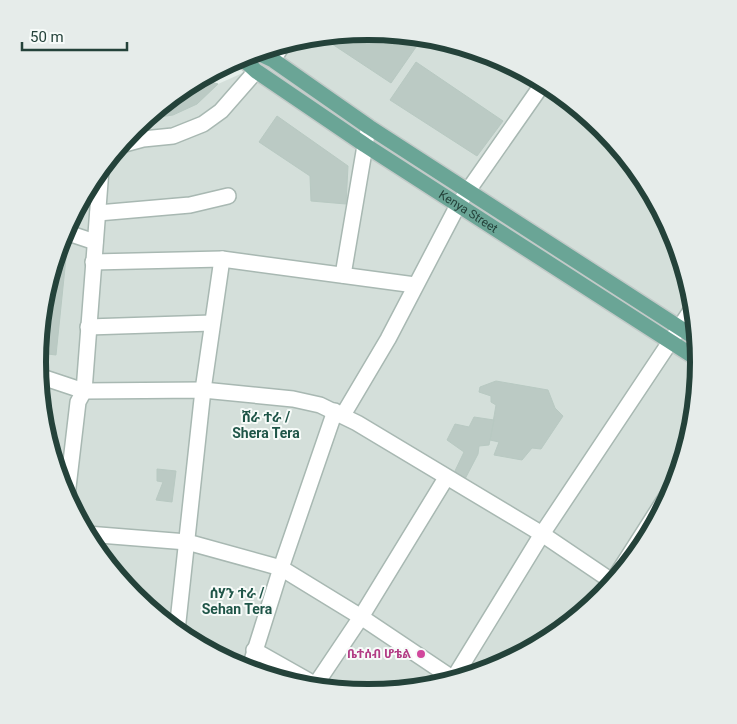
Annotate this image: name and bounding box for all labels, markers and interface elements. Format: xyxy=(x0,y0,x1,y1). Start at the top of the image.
scale bar xyxy=(22,20,128,52)
text: 50 m xyxy=(30,28,64,46)
street label: Kenya Street xyxy=(436,187,500,236)
district label: ሸራ ተራ / Shera Tera xyxy=(232,409,300,441)
district label: ሰሃን ተራ / Sehan Tera xyxy=(202,585,273,617)
place label: ቤተሰብ ሆቴል xyxy=(347,647,411,661)
marker: ቤተሰብ ሆቴል xyxy=(415,648,427,660)

